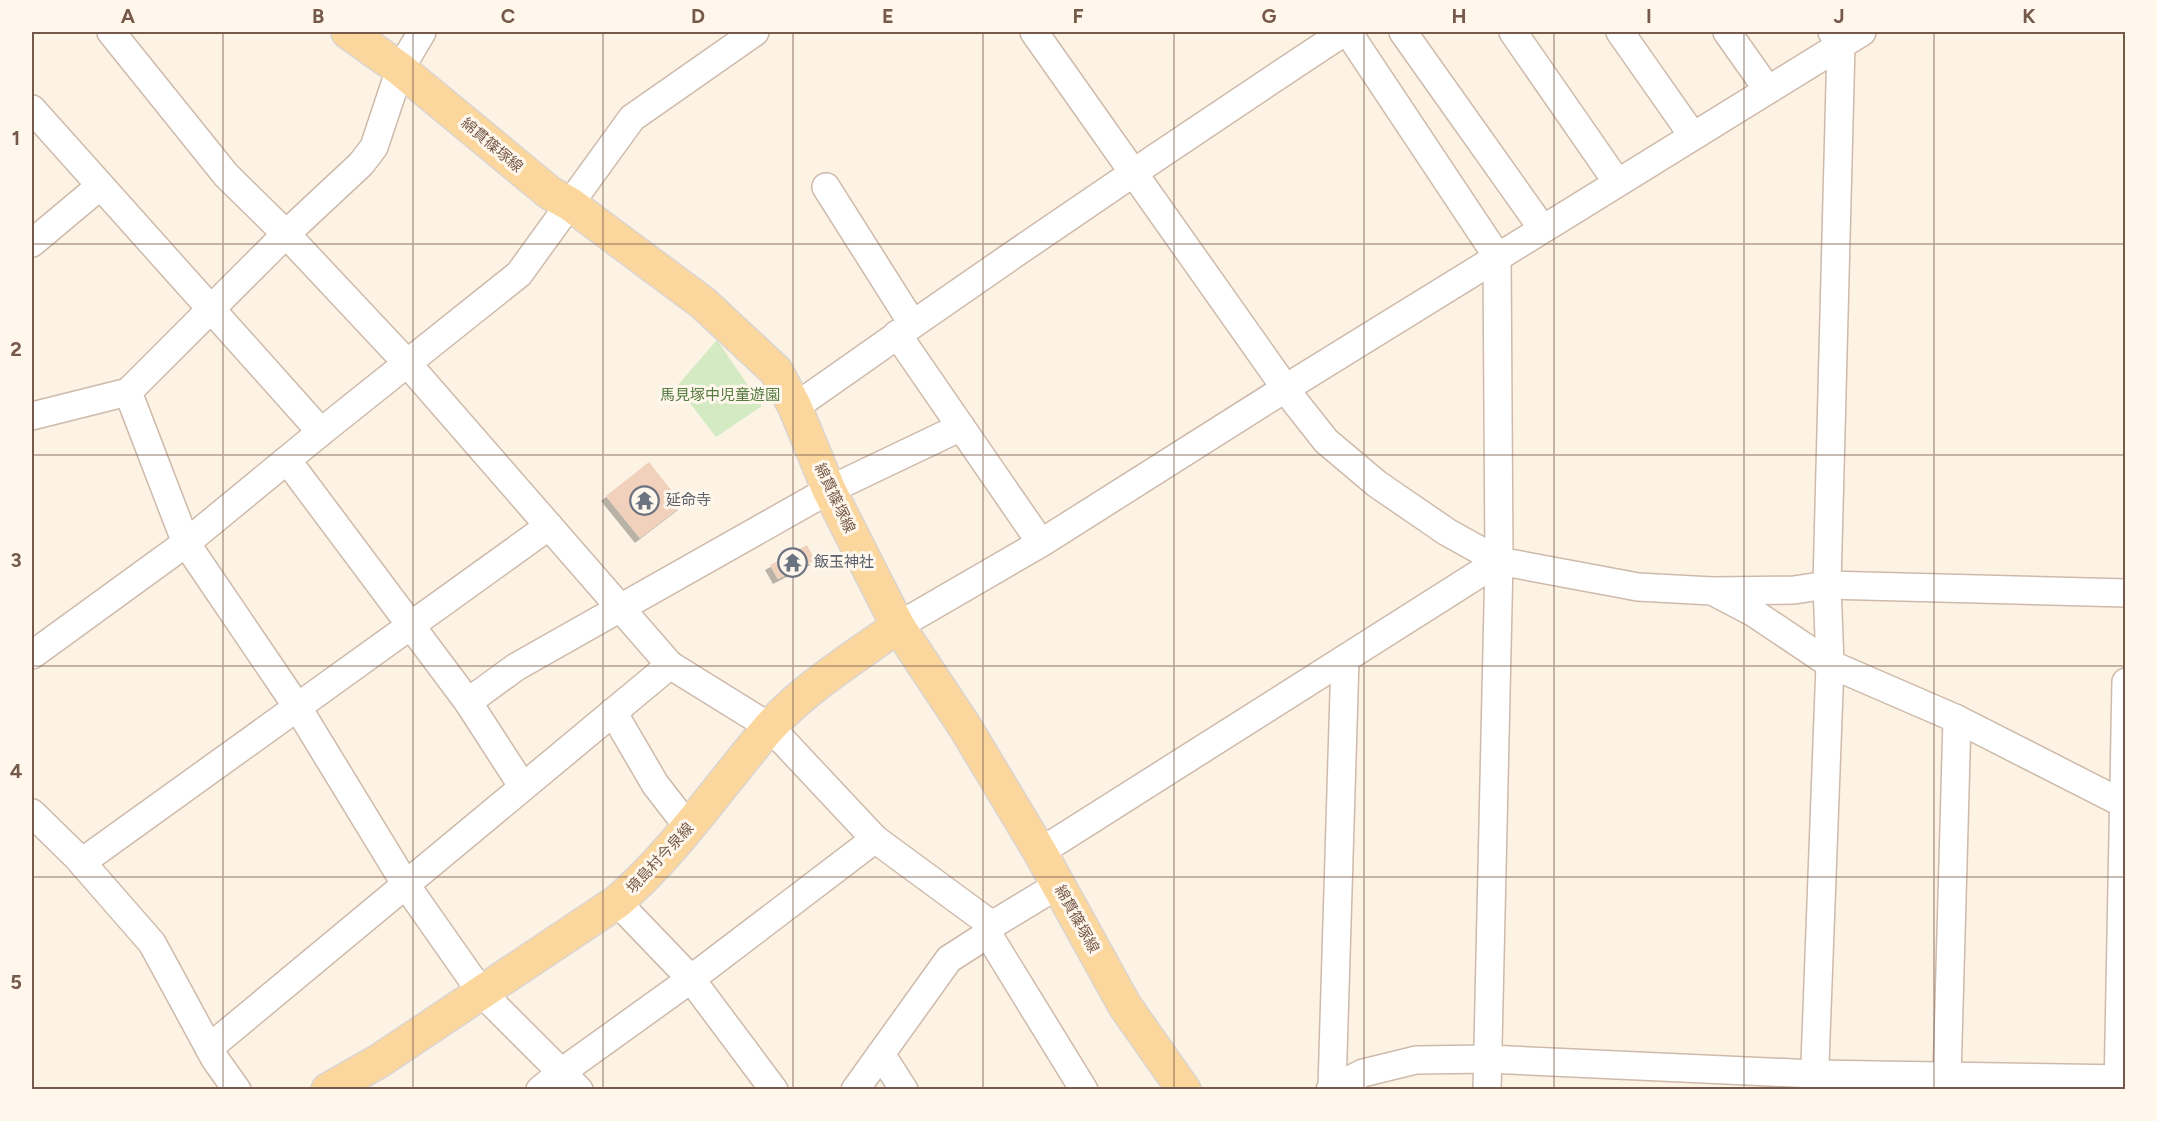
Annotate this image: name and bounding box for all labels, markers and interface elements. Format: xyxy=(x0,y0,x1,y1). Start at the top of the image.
text: A xyxy=(121,4,136,28)
text: B xyxy=(312,4,324,28)
text: C xyxy=(501,4,515,28)
text: D xyxy=(691,4,705,28)
text: E xyxy=(882,4,894,28)
text: F xyxy=(1072,4,1084,28)
text: G xyxy=(1262,4,1277,28)
text: H xyxy=(1452,4,1467,28)
text: I xyxy=(1646,4,1652,28)
text: J xyxy=(1833,4,1845,28)
text: K xyxy=(2022,4,2036,28)
street label: 綿貫篠塚線 xyxy=(457,114,527,176)
text: 1 xyxy=(12,126,20,150)
text: 2 xyxy=(10,337,22,361)
park label: 馬見塚中児童遊園 xyxy=(660,386,780,404)
street label: 綿貫篠塚線 xyxy=(811,460,859,536)
temple icon: 延命寺 xyxy=(629,484,661,516)
place label: 延命寺 xyxy=(666,491,711,509)
temple icon: 飯玉神社 xyxy=(777,546,809,578)
text: 3 xyxy=(10,548,22,572)
place label: 飯玉神社 xyxy=(814,553,874,571)
text: 4 xyxy=(10,759,23,783)
street label: 境島村今泉線 xyxy=(623,819,697,897)
street label: 綿貫篠塚線 xyxy=(1051,882,1103,956)
text: 5 xyxy=(10,970,22,994)

